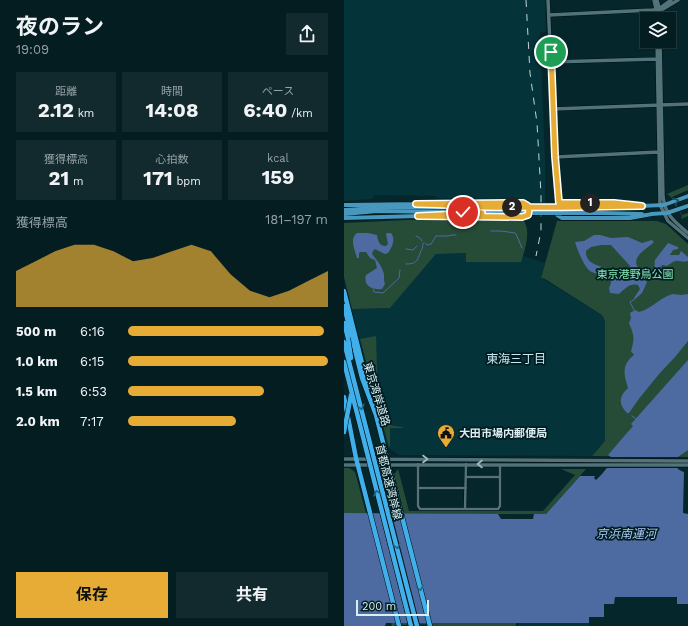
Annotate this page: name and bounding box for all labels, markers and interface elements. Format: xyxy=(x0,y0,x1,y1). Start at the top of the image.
map controls xyxy=(640,12,676,48)
button: layers xyxy=(640,12,676,48)
button: share xyxy=(286,13,328,55)
text: 夜のラン xyxy=(16,14,104,39)
pin xyxy=(534,35,568,69)
icon: arrive xyxy=(540,41,562,63)
text: 19:09 xyxy=(16,42,49,57)
text: 距離 xyxy=(55,85,77,98)
text: 時間 xyxy=(161,85,183,98)
text: ペース xyxy=(262,85,294,98)
text: 2.12 xyxy=(38,98,74,122)
text: 14:08 xyxy=(146,98,199,122)
text: 6:40 xyxy=(243,98,287,122)
text: km xyxy=(74,107,94,120)
text: /km xyxy=(287,107,313,120)
text: kcal xyxy=(267,152,289,165)
text: 獲得標高 xyxy=(44,153,88,166)
text: 心拍数 xyxy=(156,153,189,166)
text: 159 xyxy=(262,165,294,189)
text: 21 xyxy=(49,166,69,190)
text: 171 xyxy=(143,166,173,190)
text: m xyxy=(69,175,83,188)
text: bpm xyxy=(173,175,201,188)
pin: 1 xyxy=(580,193,600,213)
pin xyxy=(446,195,480,229)
text: 1 xyxy=(588,196,592,209)
pin: 2 xyxy=(502,197,522,217)
one-way arrow xyxy=(673,197,680,206)
text: 2 xyxy=(509,200,515,213)
icon: check xyxy=(452,201,474,223)
text: 181–197 m xyxy=(265,212,328,227)
text: 獲得標高 xyxy=(16,215,68,230)
park label: 東京港野鳥公園 xyxy=(597,268,674,281)
text: 500 m xyxy=(16,324,56,339)
text: 6:16 xyxy=(80,324,105,339)
district label: 東海三丁目 xyxy=(486,352,546,366)
text: 1.0 km xyxy=(16,354,58,369)
text: 6:15 xyxy=(80,354,104,369)
street label: 東京湾岸道路 xyxy=(361,361,392,428)
text: 1.5 km xyxy=(16,384,57,399)
text: 6:53 xyxy=(80,384,107,399)
one-way arrow xyxy=(356,403,365,410)
text: 2.0 km xyxy=(16,414,60,429)
text: 7:17 xyxy=(80,414,104,429)
public building icon: 大田市場内郵便局 xyxy=(436,423,456,448)
place label: 大田市場内郵便局 xyxy=(459,427,547,440)
street label: 首都高速湾岸線 xyxy=(373,443,404,521)
one-way arrow xyxy=(422,455,428,463)
one-way arrow xyxy=(477,460,483,468)
one-way arrow xyxy=(374,490,382,497)
water label: 京浜南運河 xyxy=(596,527,658,541)
one-way arrow xyxy=(392,543,400,549)
button: 保存 xyxy=(16,572,168,618)
button: 共有 xyxy=(176,572,328,618)
one-way arrow xyxy=(415,585,424,592)
scale bar xyxy=(356,598,429,617)
text: 200 m xyxy=(362,600,396,613)

